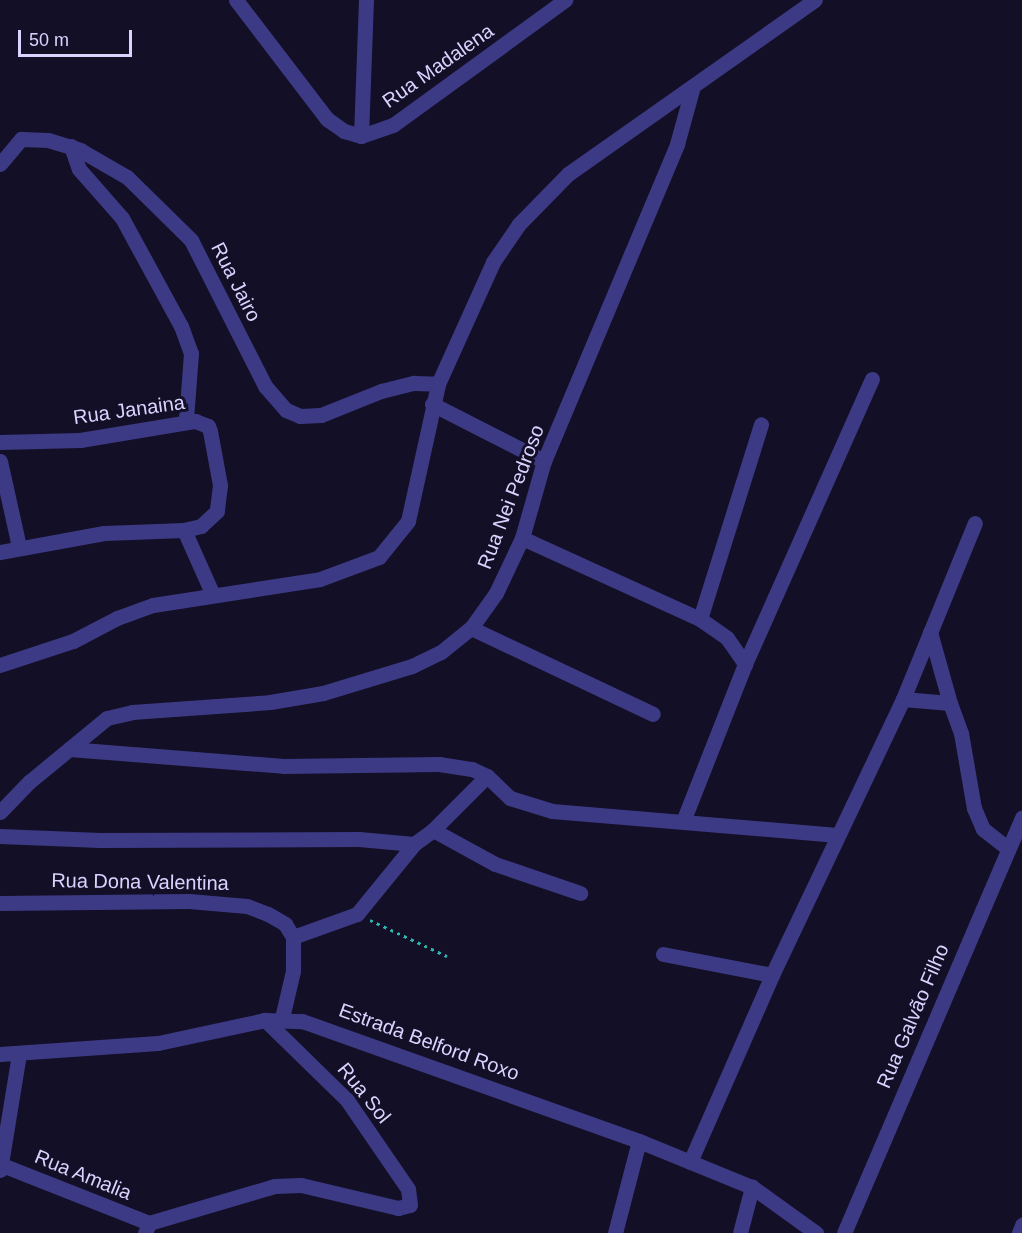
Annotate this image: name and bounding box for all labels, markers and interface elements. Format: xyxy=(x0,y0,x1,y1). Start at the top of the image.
scale bar xyxy=(21,18,135,56)
street label: Rua Madalena xyxy=(378,19,498,113)
text: 50 m xyxy=(29,30,69,50)
street label: Rua Jairo xyxy=(206,238,266,326)
street label: Rua Janaina xyxy=(72,390,186,430)
street label: Rua Nei Pedroso xyxy=(473,422,549,572)
street label: Rua Dona Valentina xyxy=(51,868,229,896)
street label: Rua Galvão Filho xyxy=(872,940,954,1092)
street label: Estrada Belford Roxo xyxy=(336,998,522,1086)
street label: Rua Sol xyxy=(332,1058,396,1128)
street label: Rua Amalia xyxy=(31,1145,135,1205)

